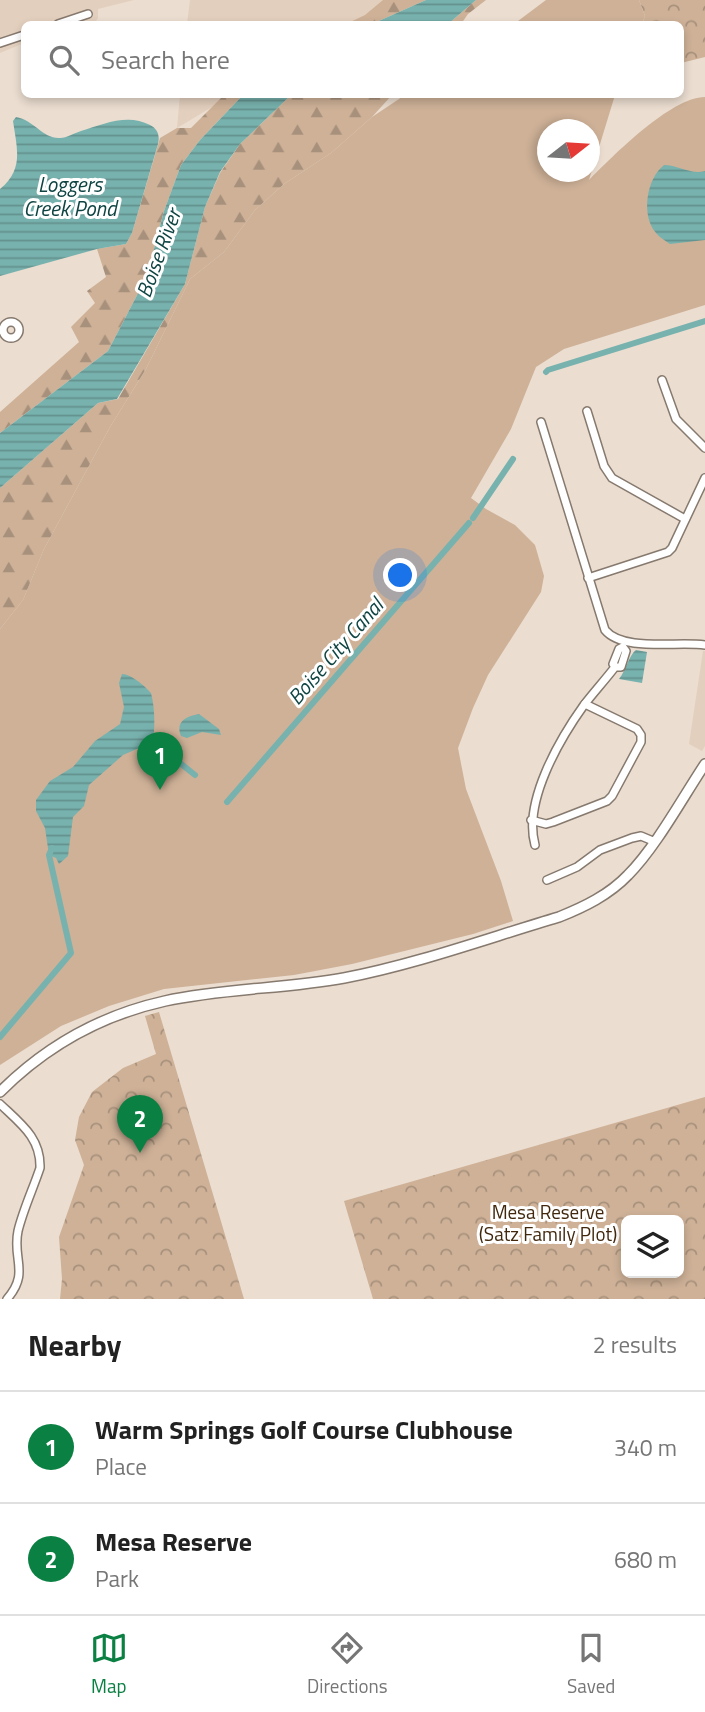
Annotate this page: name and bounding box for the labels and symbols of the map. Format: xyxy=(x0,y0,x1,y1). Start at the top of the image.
north arrow xyxy=(537,119,600,182)
water label: Loggers Creek Pond xyxy=(23,168,119,224)
water label: Boise River xyxy=(127,202,190,302)
your location xyxy=(383,558,417,592)
water label: Boise City Canal xyxy=(280,589,392,711)
pin: 1 xyxy=(137,732,183,790)
pin: 2 xyxy=(117,1095,163,1153)
park label: Mesa Reserve (Satz Family Plot) xyxy=(479,1197,617,1248)

